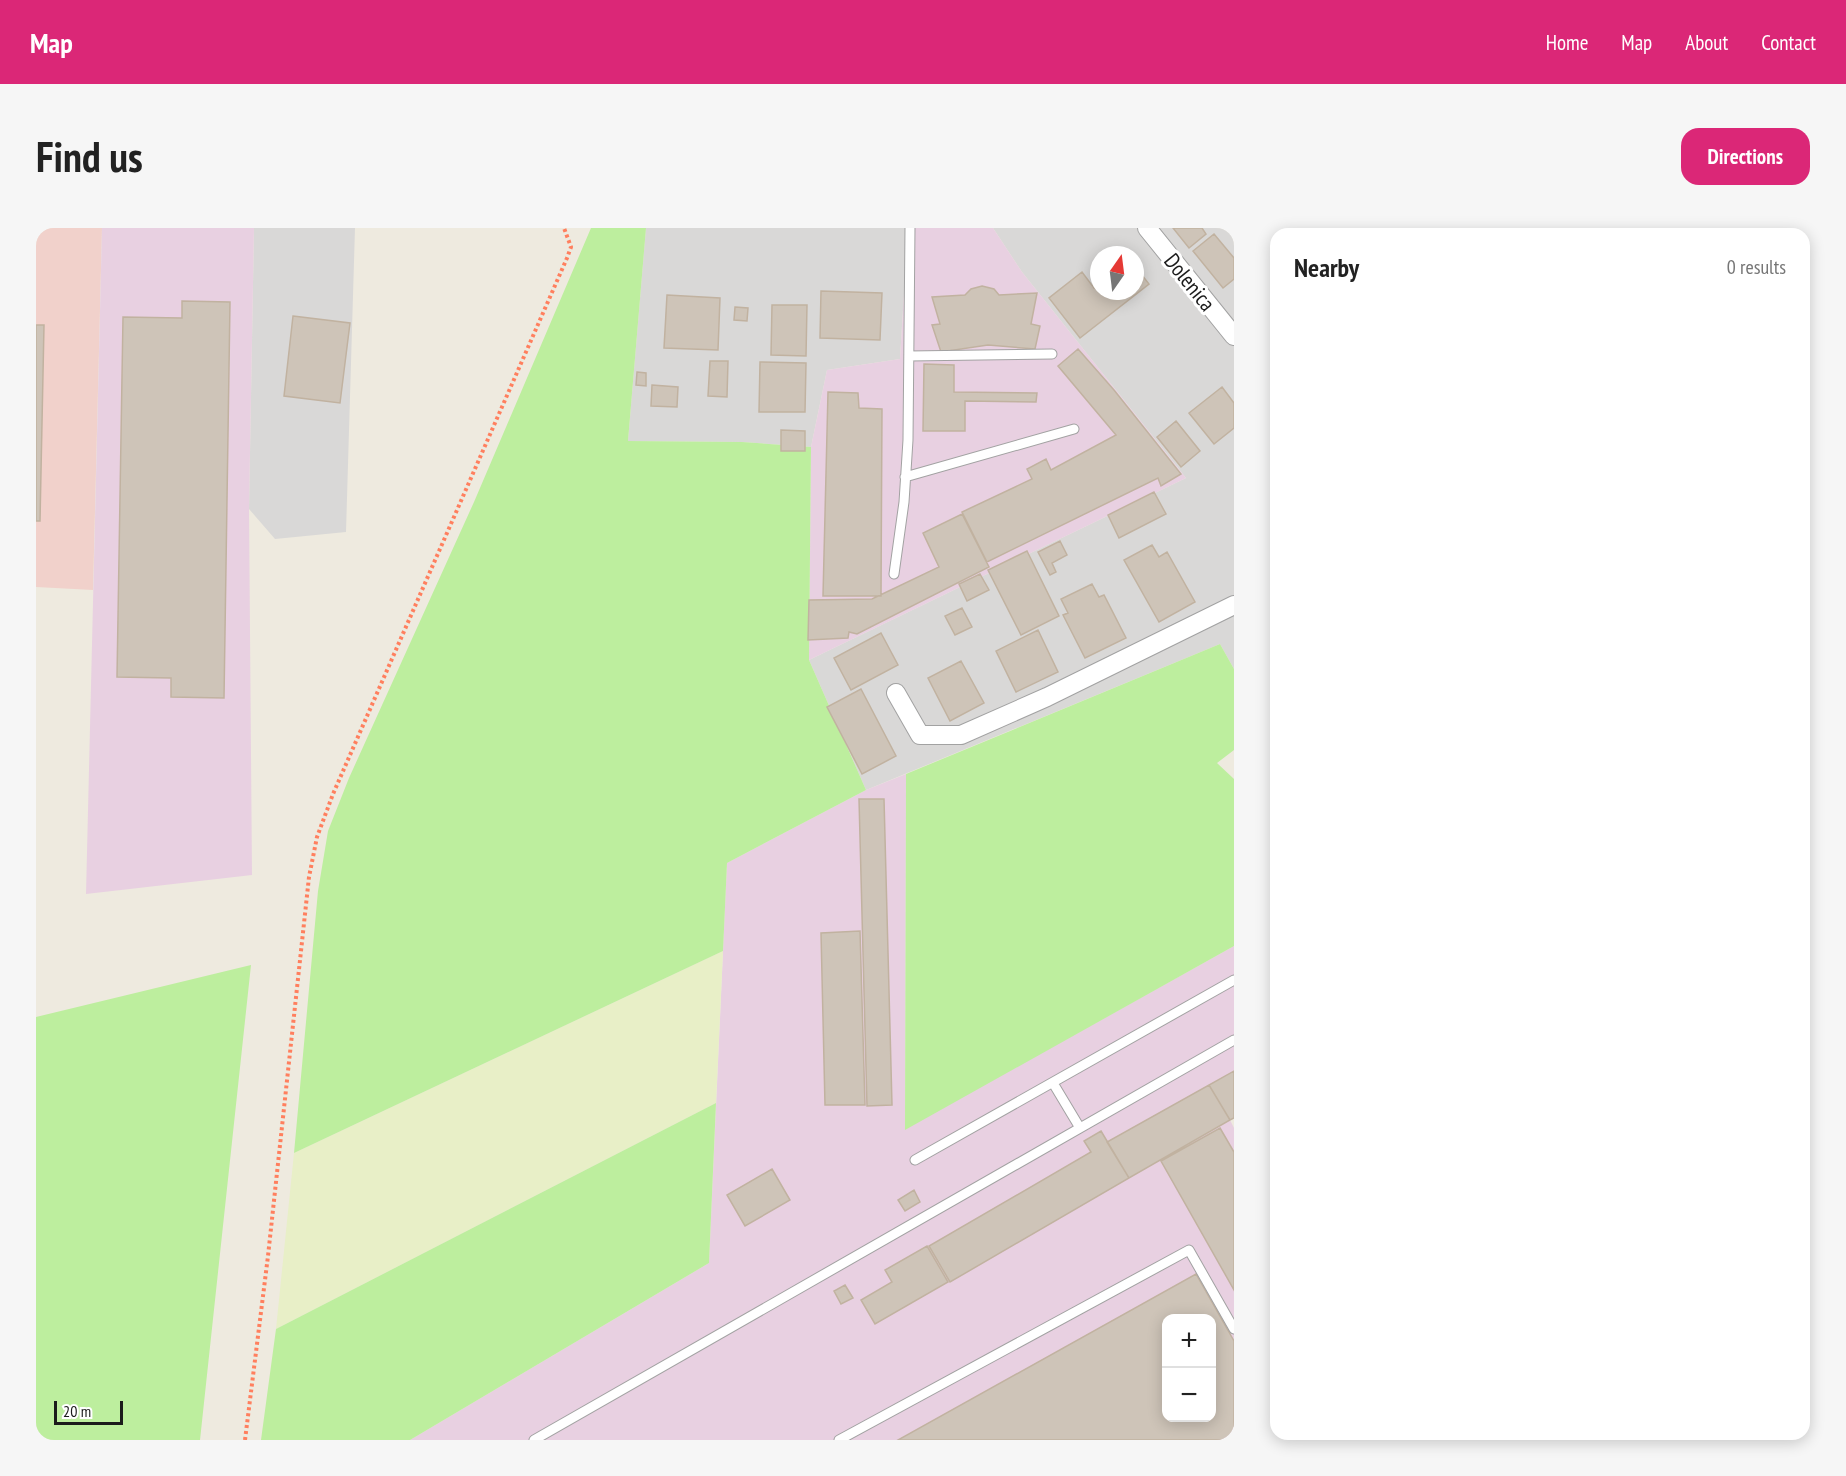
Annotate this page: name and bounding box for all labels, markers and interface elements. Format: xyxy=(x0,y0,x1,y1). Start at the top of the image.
text: Map xyxy=(30,24,73,61)
text: Home xyxy=(1546,29,1588,56)
text: Map xyxy=(1621,29,1652,56)
text: About xyxy=(1685,29,1728,56)
text: Contact xyxy=(1761,29,1816,56)
button: Directions xyxy=(1681,128,1810,185)
text: Find us xyxy=(36,129,143,184)
north arrow xyxy=(1090,246,1144,300)
street label: Dolenica xyxy=(1158,247,1222,317)
text: Nearby xyxy=(1294,251,1359,284)
text: 0 results xyxy=(1727,254,1786,280)
map controls xyxy=(1162,1314,1216,1422)
button: + xyxy=(1162,1314,1216,1368)
button: − xyxy=(1162,1368,1216,1422)
scale bar xyxy=(54,1398,123,1426)
text: 20 m xyxy=(63,1401,91,1421)

